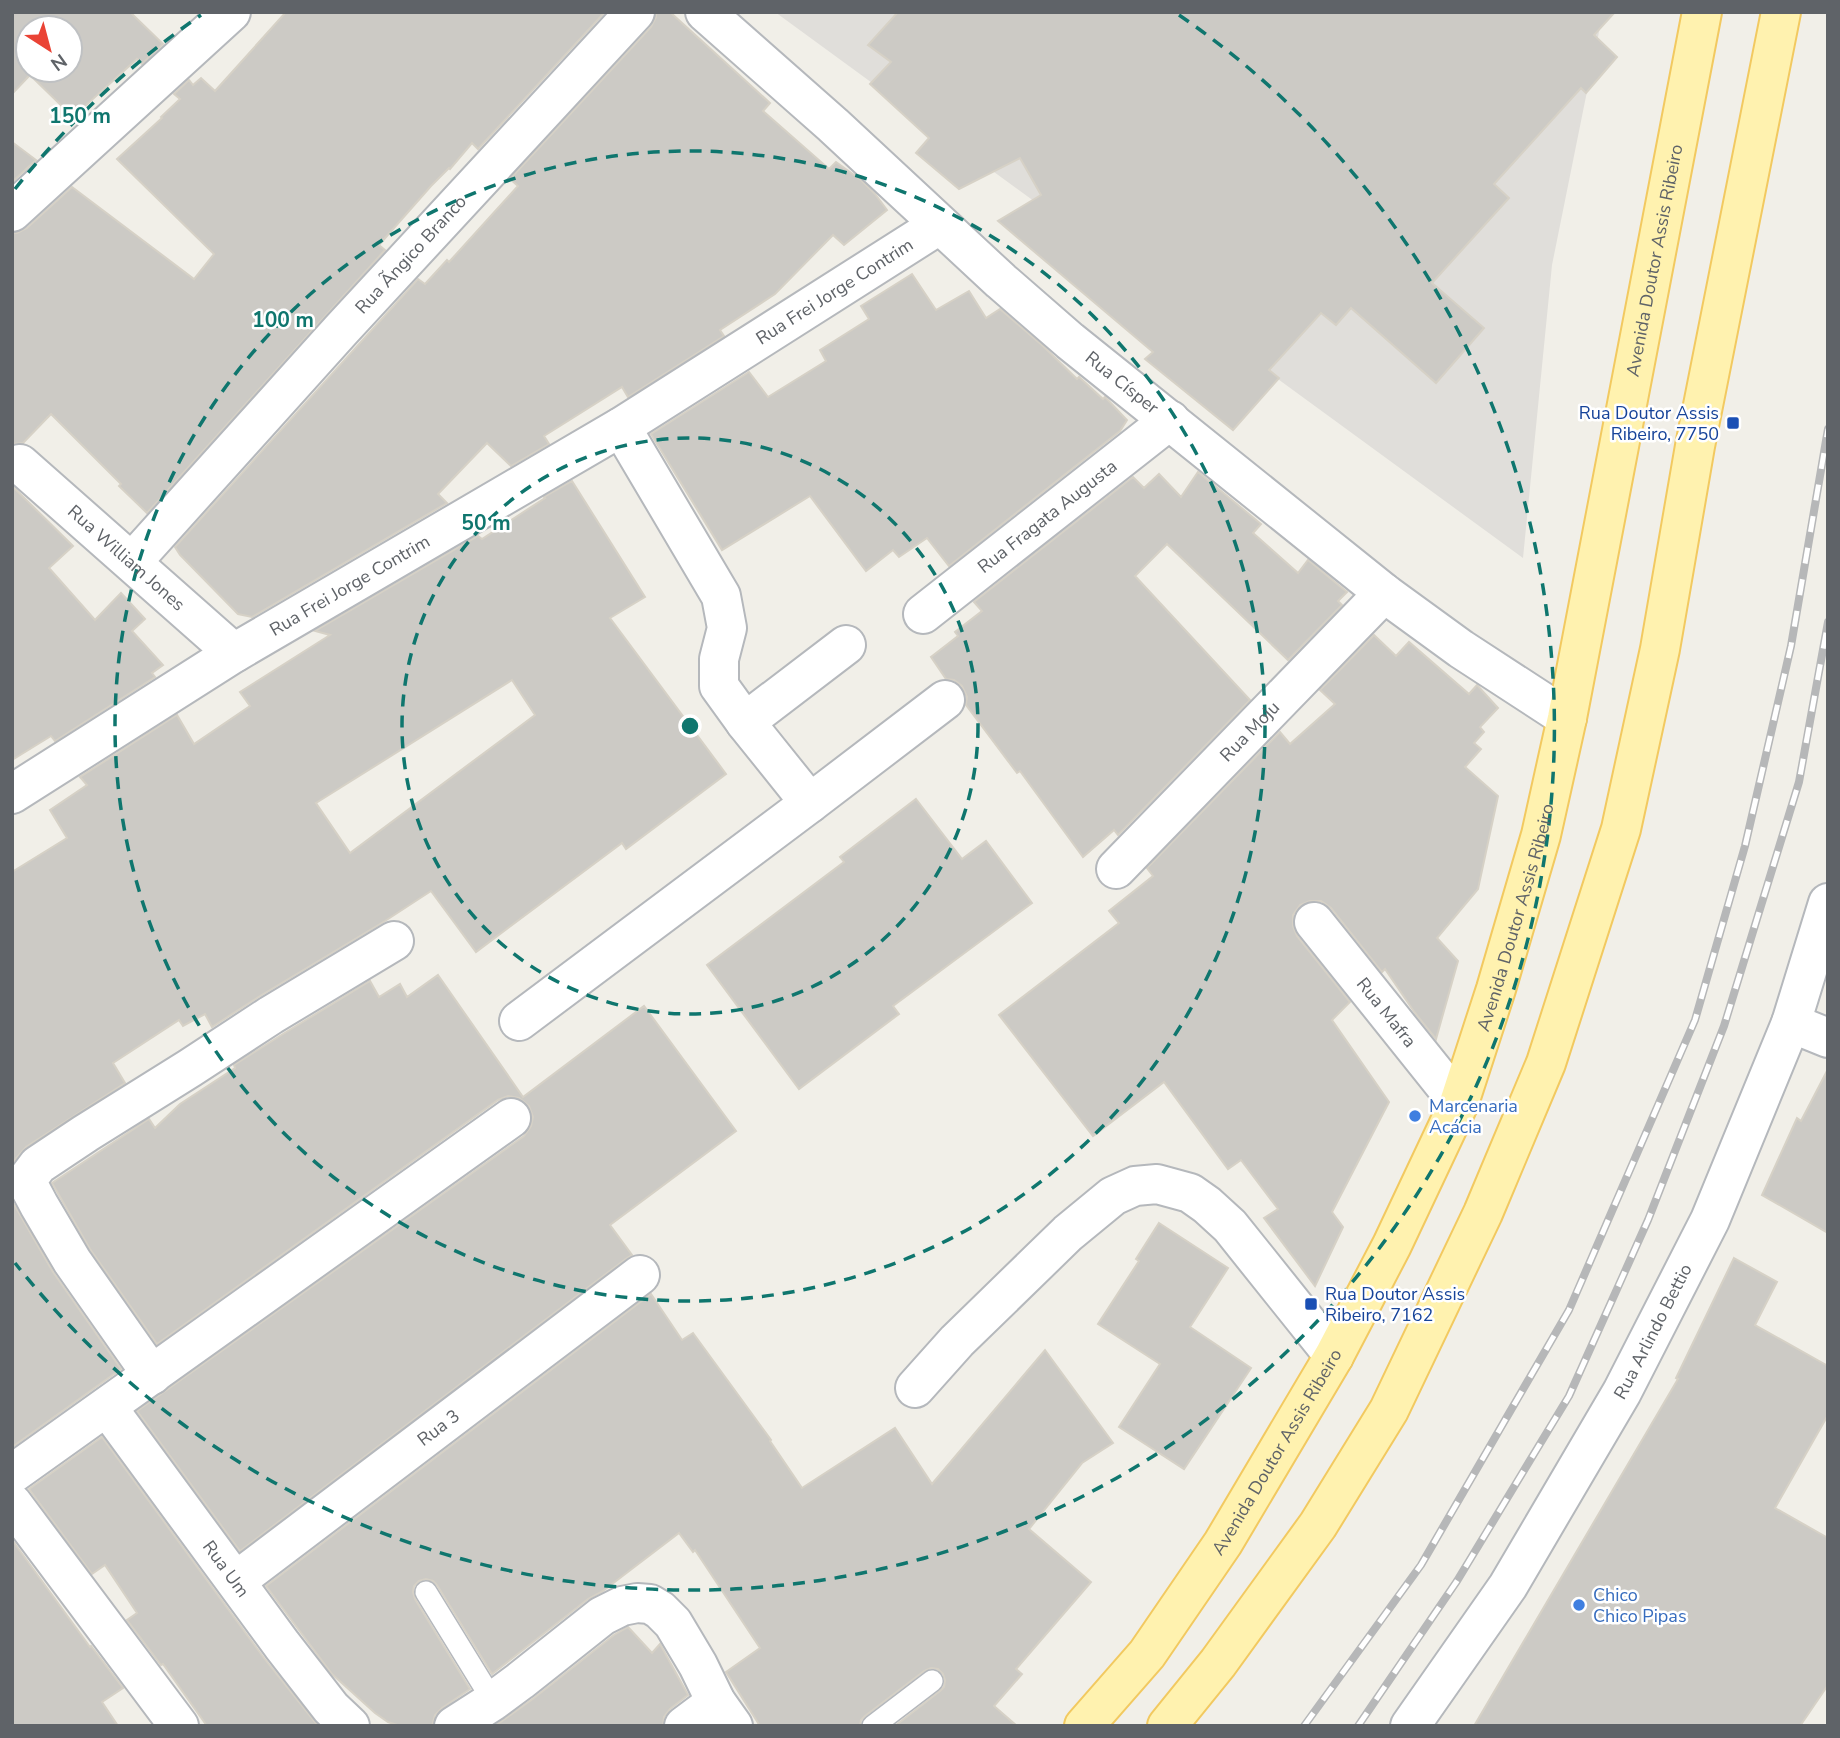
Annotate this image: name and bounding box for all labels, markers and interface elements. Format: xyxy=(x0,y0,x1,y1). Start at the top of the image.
north arrow xyxy=(14,14,84,84)
text: N xyxy=(45,47,72,77)
text: 150 m xyxy=(49,102,111,130)
street label: Avenida Doutor Assis Ribeiro xyxy=(1621,142,1688,379)
street label: Rua Ãngico Branco xyxy=(350,190,472,319)
street label: Rua Frei Jorge Contrim xyxy=(751,233,918,350)
text: 100 m xyxy=(252,306,314,334)
street label: Rua Císper xyxy=(1080,346,1164,420)
place label: Rua Doutor Assis Ribeiro, 7750 xyxy=(1579,401,1719,446)
marker: Rua Doutor Assis Ribeiro, 7750 xyxy=(1725,415,1741,431)
street label: Rua Fragata Augusta xyxy=(973,454,1122,579)
street label: Rua William Jones xyxy=(63,500,190,616)
text: 50 m xyxy=(461,509,511,537)
street label: Rua Frei Jorge Contrim xyxy=(265,529,434,642)
street label: Rua Moju xyxy=(1215,696,1285,767)
centre of rings xyxy=(678,714,702,738)
street label: Avenida Doutor Assis Ribeiro xyxy=(1471,801,1560,1034)
street label: Rua Mafra xyxy=(1351,973,1422,1052)
place label: Marcenaria Acácia xyxy=(1429,1094,1518,1139)
marker: Marcenaria Acácia xyxy=(1407,1108,1423,1124)
street label: Rua Arlindo Bettio xyxy=(1608,1260,1698,1404)
place label: Rua Doutor Assis Ribeiro, 7162 xyxy=(1325,1282,1465,1327)
marker: Rua Doutor Assis Ribeiro, 7162 xyxy=(1303,1296,1319,1312)
street label: Avenida Doutor Assis Ribeiro xyxy=(1206,1345,1348,1560)
street label: Rua 3 xyxy=(412,1404,465,1451)
street label: Rua Um xyxy=(197,1536,255,1602)
place label: Chico Chico Pipas xyxy=(1593,1583,1687,1628)
marker: Chico Chico Pipas xyxy=(1571,1597,1587,1613)

